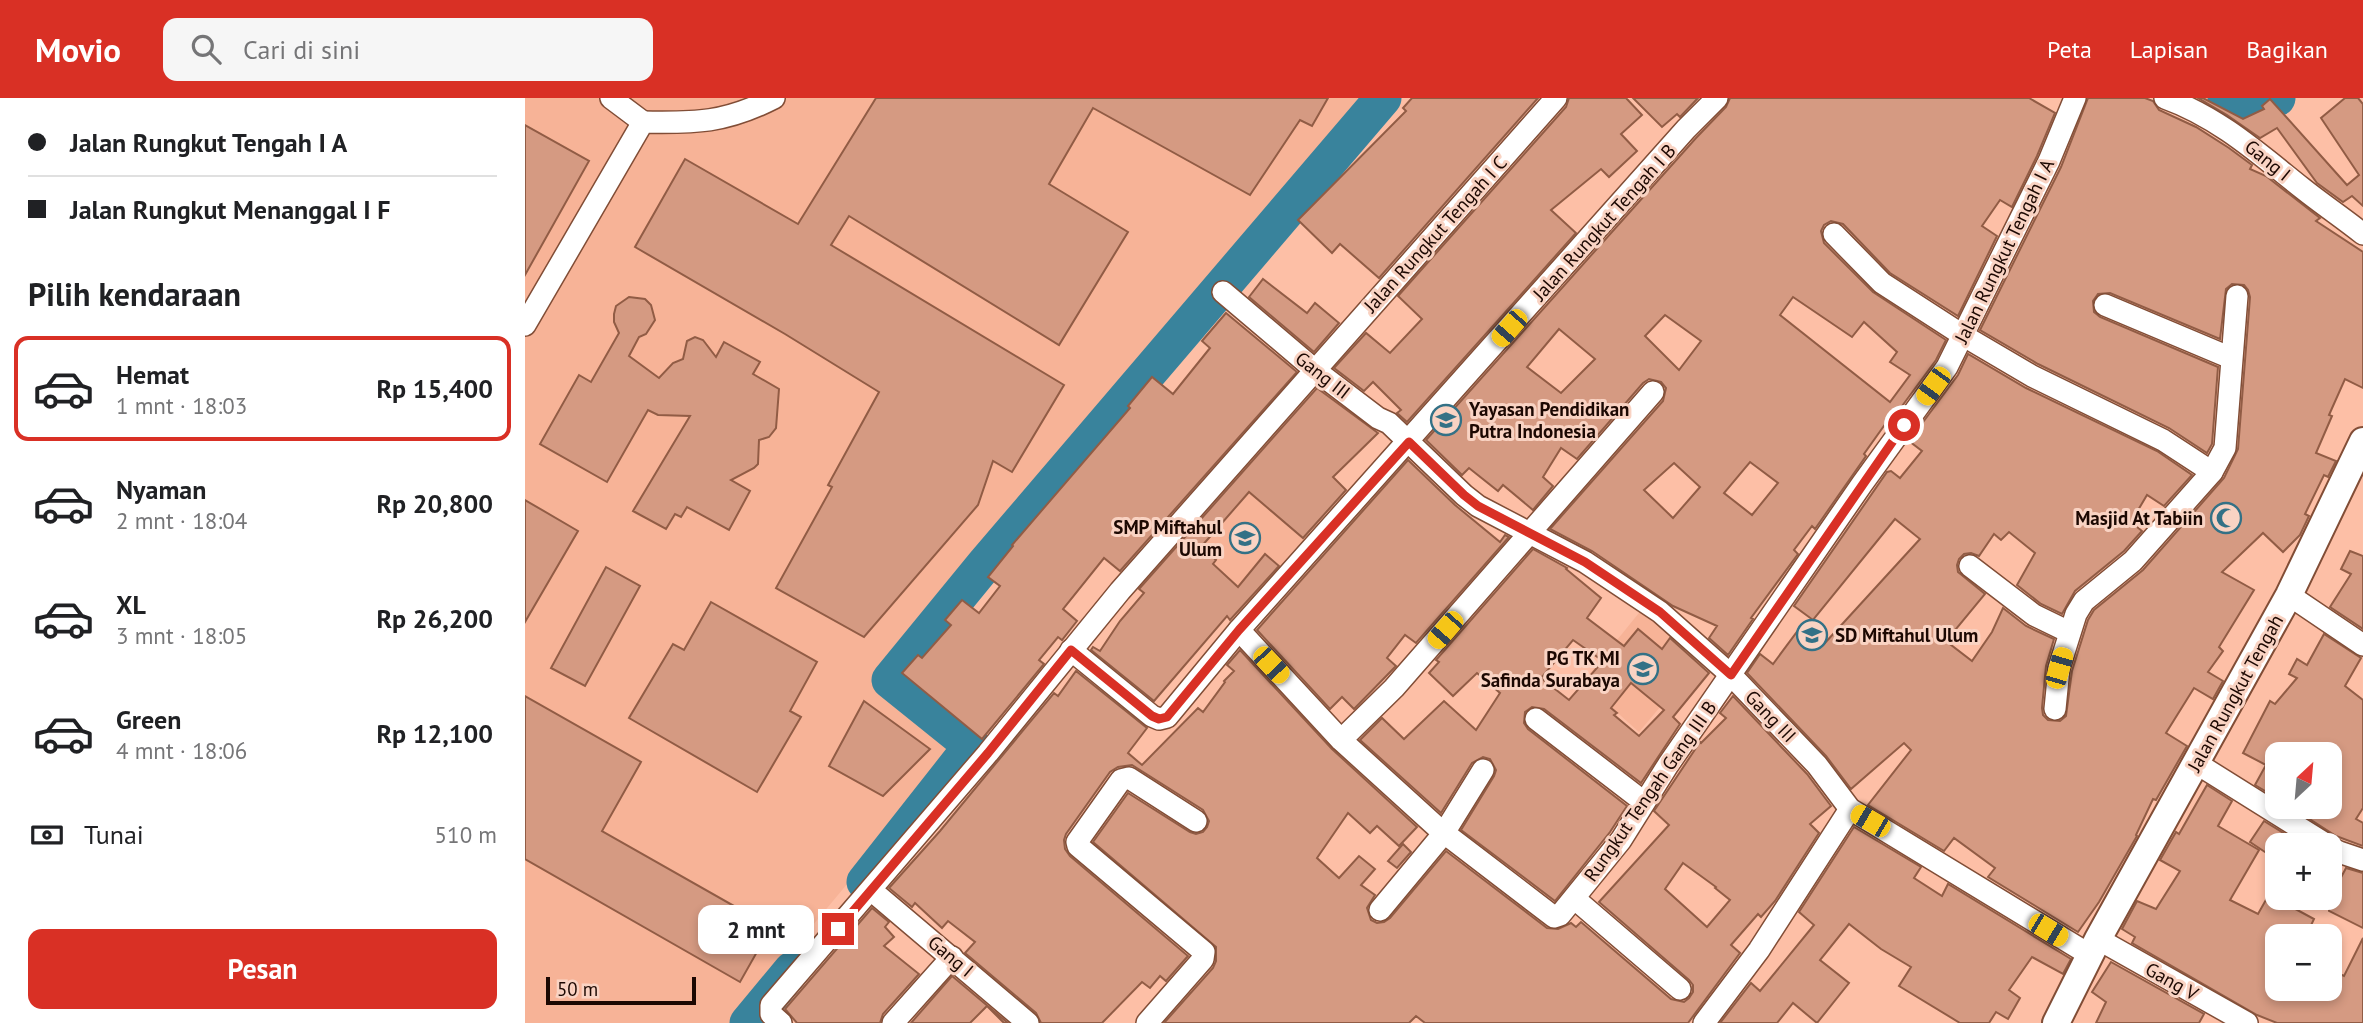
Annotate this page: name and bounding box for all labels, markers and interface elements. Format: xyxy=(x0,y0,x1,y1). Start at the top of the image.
search box xyxy=(163,18,653,81)
text: Movio xyxy=(35,28,121,71)
icon: search xyxy=(187,30,225,68)
text: Cari di sini xyxy=(243,33,360,66)
text: Peta xyxy=(2047,34,2092,65)
text: Lapisan xyxy=(2130,34,2208,65)
text: Bagikan xyxy=(2246,34,2328,65)
text: Jalan Rungkut Tengah I A xyxy=(70,126,347,159)
street label: Gang I xyxy=(2240,134,2296,186)
street label: Jalan Rungkut Tengah I B xyxy=(1527,139,1681,306)
street label: Jalan Rungkut Tengah I C xyxy=(1358,151,1512,318)
street label: Jalan Rungkut Tengah I A xyxy=(1949,155,2059,348)
text: Jalan Rungkut Menanggal I F xyxy=(70,193,390,226)
text: Pilih kendaraan xyxy=(28,273,241,315)
car xyxy=(1488,305,1531,351)
street label: Gang III xyxy=(1291,346,1355,404)
icon: car xyxy=(32,357,95,420)
text: Hemat xyxy=(116,358,189,391)
car xyxy=(1913,363,1954,409)
text: Rp 15,400 xyxy=(376,372,493,405)
text: 1 mnt · 18:03 xyxy=(116,391,247,420)
place label: Yayasan Pendidikan Putra Indonesia xyxy=(1468,397,1629,443)
school or university icon: Yayasan Pendidikan Putra Indonesia xyxy=(1429,403,1463,437)
route start xyxy=(1888,409,1920,441)
icon: car xyxy=(32,472,95,535)
text: Nyaman xyxy=(116,473,206,506)
text: Rp 20,800 xyxy=(376,487,493,520)
mosque icon: Masjid At Tabiin xyxy=(2209,501,2243,535)
text: 2 mnt · 18:04 xyxy=(116,506,247,535)
place label: Masjid At Tabiin xyxy=(2075,506,2203,530)
place label: SMP Miftahul Ulum xyxy=(1113,515,1222,561)
school or university icon: SMP Miftahul Ulum xyxy=(1228,521,1262,555)
icon: car xyxy=(32,587,95,650)
text: XL xyxy=(116,588,146,621)
text: Rp 26,200 xyxy=(376,602,493,635)
car xyxy=(1424,607,1467,653)
street label: Jalan Rungkut Tengah xyxy=(2181,610,2288,777)
school or university icon: SD Miftahul Ulum xyxy=(1795,618,1829,652)
text: 3 mnt · 18:05 xyxy=(116,621,247,650)
place label: SD Miftahul Ulum xyxy=(1835,623,1978,647)
car xyxy=(1249,642,1294,688)
car xyxy=(2044,645,2075,691)
place label: PG TK MI Safinda Surabaya xyxy=(1481,646,1620,692)
school or university icon: PG TK MI Safinda Surabaya xyxy=(1626,652,1660,686)
street label: Gang III xyxy=(1740,685,1802,747)
street label: Rungkut Tengah Gang III B xyxy=(1579,696,1721,886)
icon: car xyxy=(32,702,95,765)
text: Green xyxy=(116,703,181,736)
text: Rp 12,100 xyxy=(376,717,493,750)
text: 4 mnt · 18:06 xyxy=(116,736,247,765)
north arrow xyxy=(2265,742,2341,819)
map controls xyxy=(2265,742,2342,1001)
car xyxy=(1847,801,1894,841)
icon: cash xyxy=(28,816,66,854)
text: Tunai xyxy=(84,818,144,851)
text: 510 m xyxy=(435,820,497,849)
button: + xyxy=(2265,833,2342,910)
callout: 2 mnt xyxy=(698,904,813,954)
car xyxy=(2025,910,2072,950)
route end xyxy=(822,913,854,945)
text: 2 mnt xyxy=(727,915,785,944)
button: − xyxy=(2265,924,2342,1001)
button: Pesan xyxy=(28,929,497,1009)
street label: Gang I xyxy=(923,930,979,982)
street label: Gang V xyxy=(2141,957,2203,1005)
scale bar xyxy=(546,974,697,1006)
text: 50 m xyxy=(557,977,598,1001)

